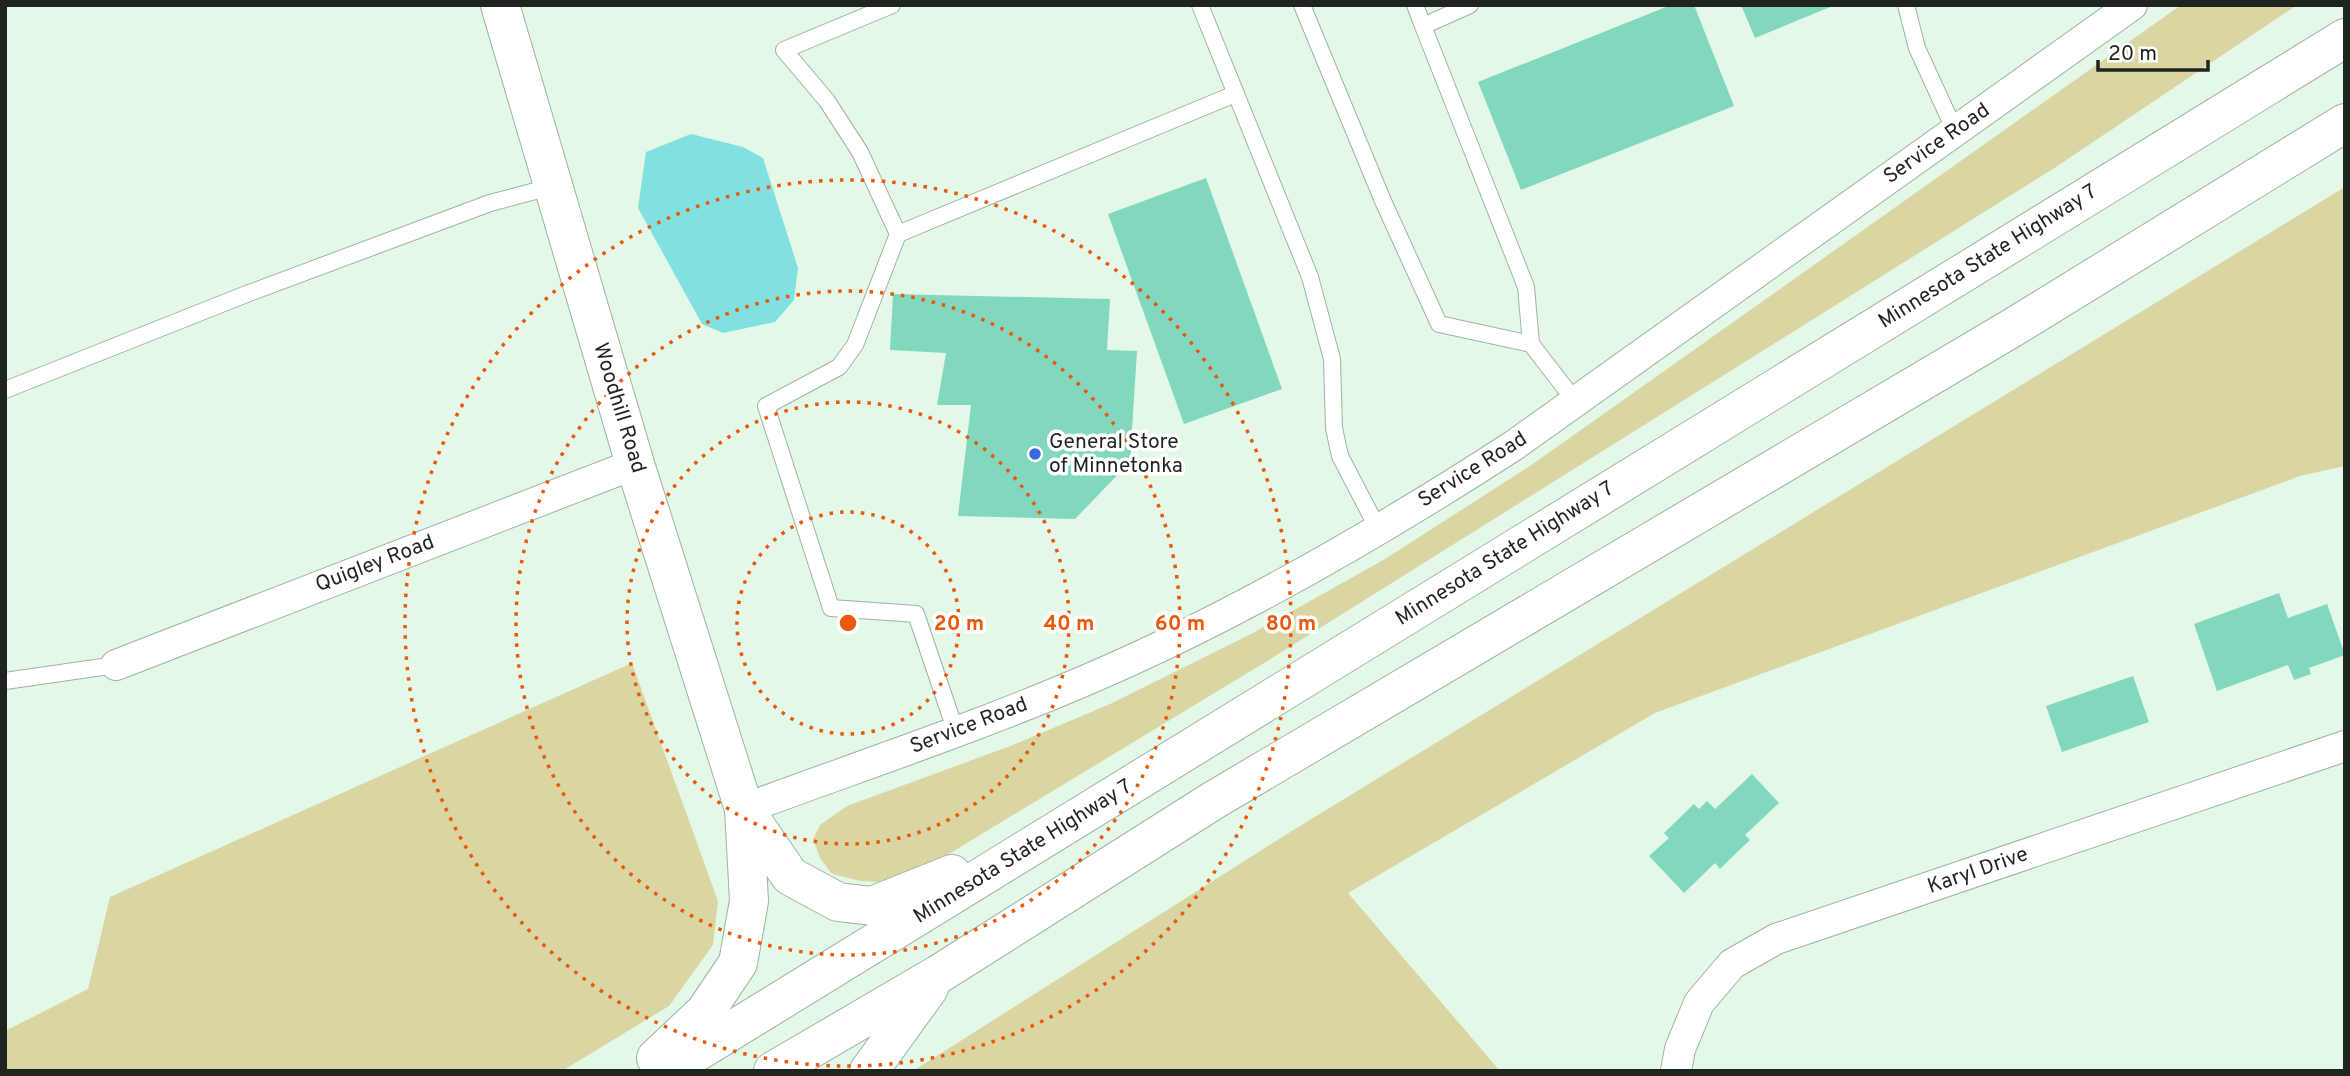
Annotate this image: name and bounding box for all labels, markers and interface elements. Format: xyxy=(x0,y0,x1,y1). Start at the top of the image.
scale bar xyxy=(2098,28,2208,72)
text: 20 m xyxy=(2108,41,2157,68)
street label: Service Road xyxy=(1879,97,1995,191)
street label: Minnesota State Highway 7 xyxy=(1874,179,2102,335)
street label: Woodhill Road xyxy=(586,340,652,476)
street label: Service Road xyxy=(1413,426,1533,514)
place label: General Store of Minnetonka xyxy=(1049,429,1183,480)
marker: General Store of Minnetonka xyxy=(1027,446,1043,462)
street label: Minnesota State Highway 7 xyxy=(1391,476,1619,632)
street label: Quigley Road xyxy=(312,529,438,599)
centre of rings xyxy=(836,611,860,635)
text: 20 m xyxy=(934,611,984,638)
text: 40 m xyxy=(1044,611,1094,638)
text: 60 m xyxy=(1155,611,1205,638)
text: 80 m xyxy=(1266,611,1316,638)
street label: Service Road xyxy=(906,691,1032,761)
street label: Minnesota State Highway 7 xyxy=(909,774,1137,930)
street label: Karyl Drive xyxy=(1924,841,2032,901)

